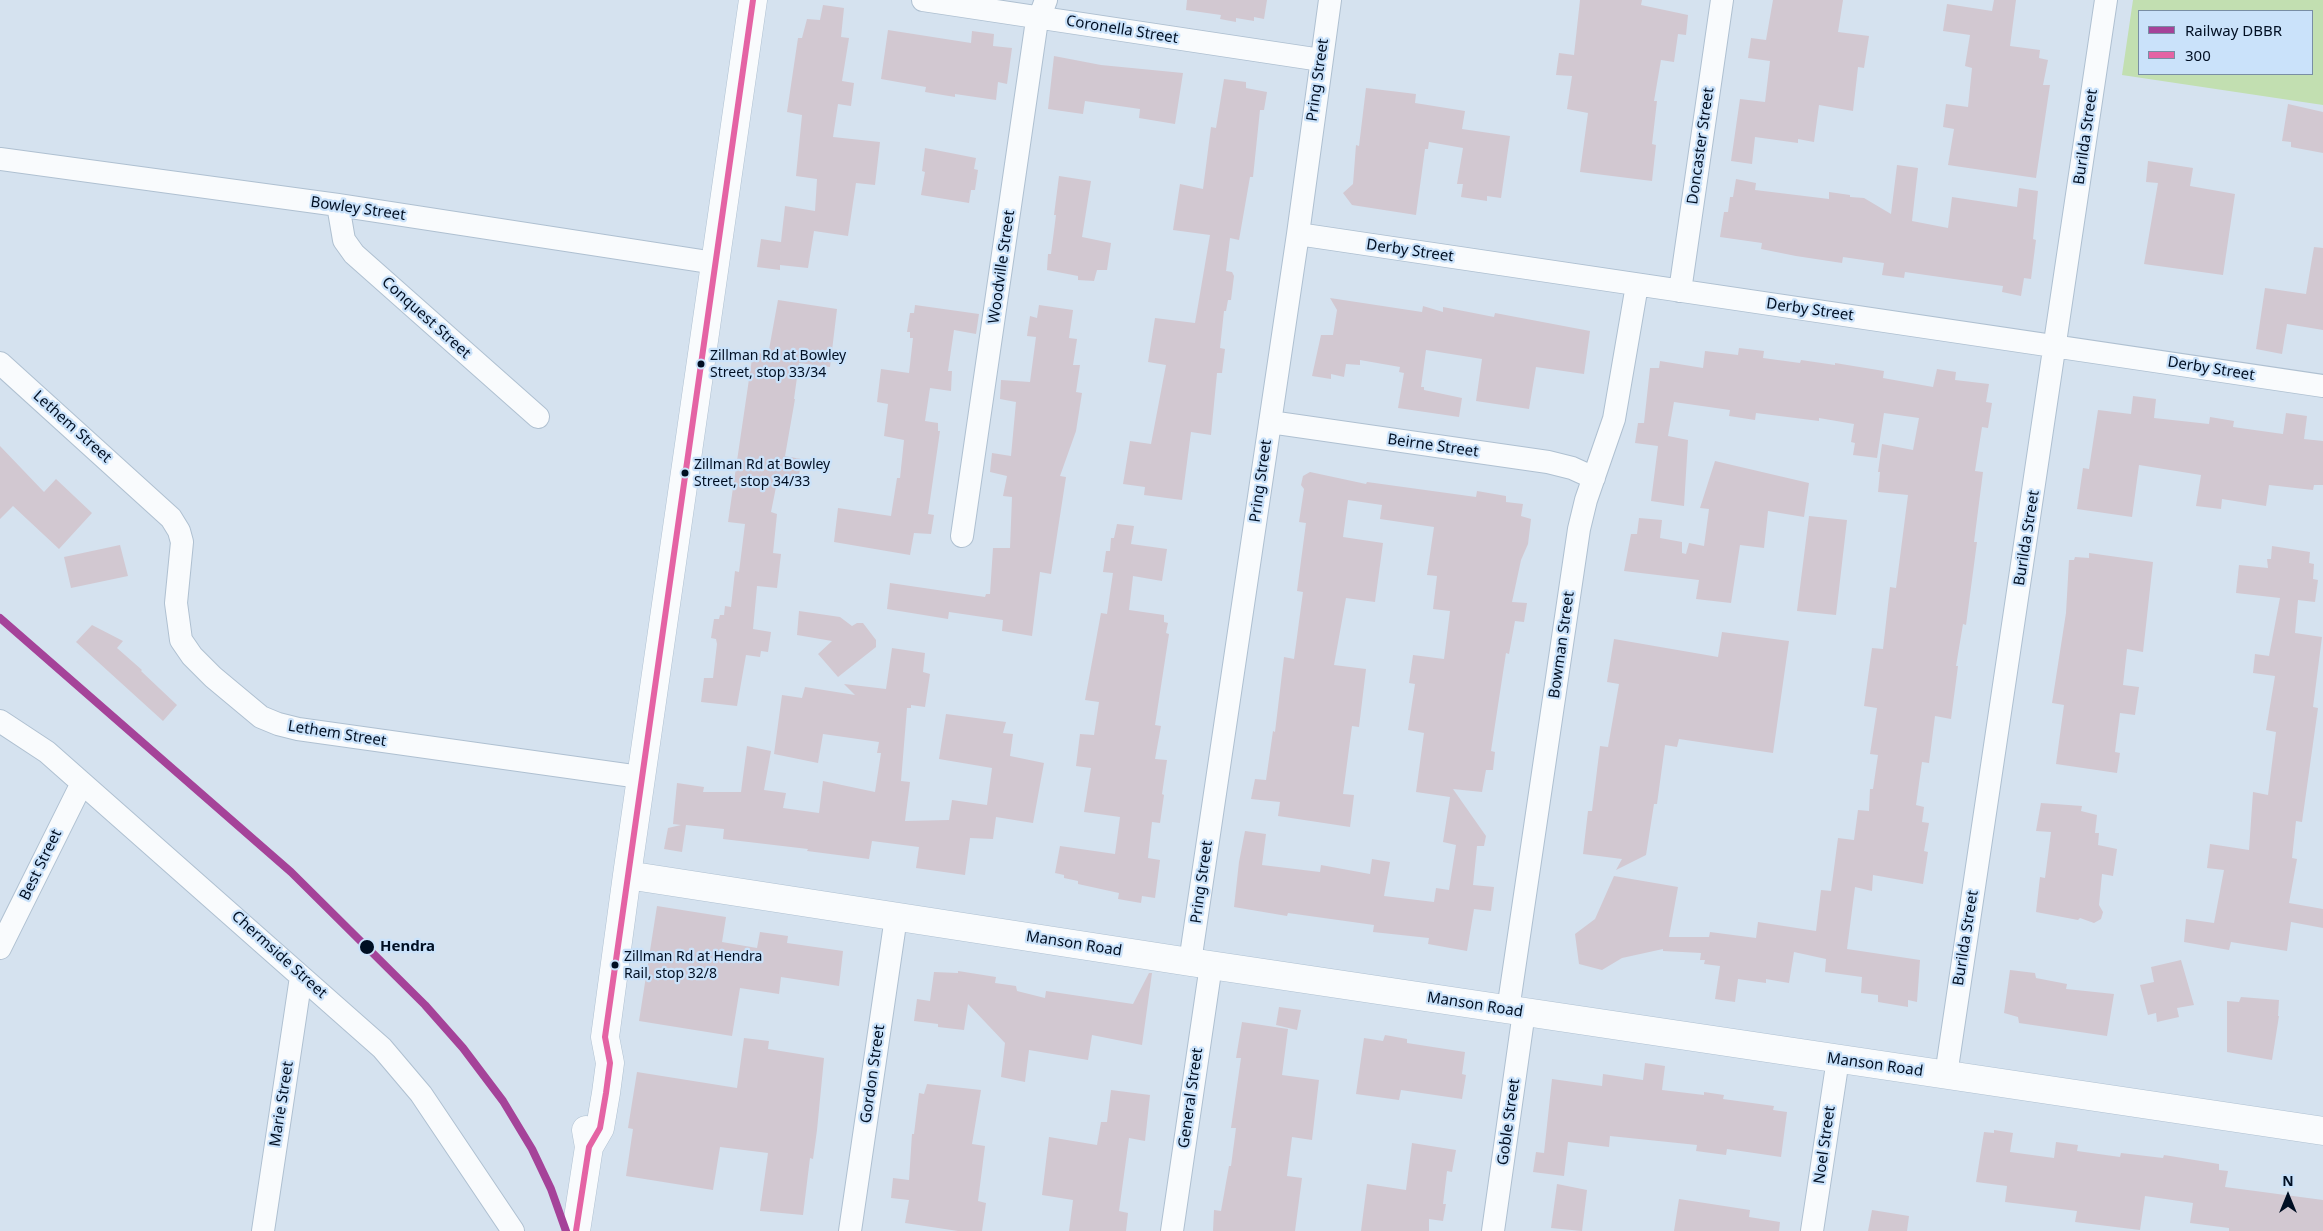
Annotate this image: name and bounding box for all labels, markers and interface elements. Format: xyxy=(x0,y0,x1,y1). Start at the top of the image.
legend xyxy=(2138,10,2313,75)
street label: Coronella Street xyxy=(1065,12,1179,48)
text: Railway DBBR xyxy=(2185,20,2282,40)
street label: Pring Street xyxy=(1303,37,1333,123)
text: 300 xyxy=(2185,45,2211,65)
street label: Doncaster Street xyxy=(1684,86,1718,206)
street label: Burilda Street xyxy=(2070,88,2102,186)
street label: Bowley Street xyxy=(309,193,407,225)
street label: Woodville Street xyxy=(985,209,1019,325)
street label: Derby Street xyxy=(1365,236,1455,266)
street label: Conquest Street xyxy=(378,273,474,363)
street label: Derby Street xyxy=(1765,295,1855,325)
place label: Zillman Rd at Bowley Street, stop 33/34 xyxy=(710,348,846,381)
street label: Derby Street xyxy=(2166,353,2256,385)
marker: Zillman Rd at Bowley Street, stop 33/34 xyxy=(696,359,706,369)
street label: Lethem Street xyxy=(29,387,115,467)
street label: Beirne Street xyxy=(1386,431,1480,461)
street label: Pring Street xyxy=(1246,438,1276,524)
place label: Zillman Rd at Bowley Street, stop 34/33 xyxy=(694,457,830,490)
marker: Zillman Rd at Bowley Street, stop 34/33 xyxy=(680,468,690,478)
street label: Burilda Street xyxy=(2011,489,2043,587)
street label: Bowman Street xyxy=(1546,590,1578,700)
street label: Lethem Street xyxy=(287,717,387,751)
street label: Best Street xyxy=(16,827,66,903)
street label: Pring Street xyxy=(1187,839,1217,925)
street label: Burilda Street xyxy=(1950,889,1982,987)
street label: Chermside Street xyxy=(228,908,330,1002)
street label: Manson Road xyxy=(1025,928,1123,960)
marker: Hendra xyxy=(358,938,376,956)
place label: Hendra xyxy=(380,938,435,956)
place label: Zillman Rd at Hendra Rail, stop 32/8 xyxy=(624,949,762,982)
marker: Zillman Rd at Hendra Rail, stop 32/8 xyxy=(610,960,620,970)
street label: Manson Road xyxy=(1426,989,1524,1021)
street label: Gordon Street xyxy=(857,1024,889,1124)
street label: General Street xyxy=(1175,1047,1207,1149)
street label: Manson Road xyxy=(1826,1049,1924,1081)
street label: Marie Street xyxy=(266,1060,298,1148)
street label: Goble Street xyxy=(1494,1078,1524,1166)
street label: Noel Street xyxy=(1811,1105,1839,1185)
north arrow xyxy=(2263,1171,2313,1221)
text: N xyxy=(2282,1171,2294,1190)

